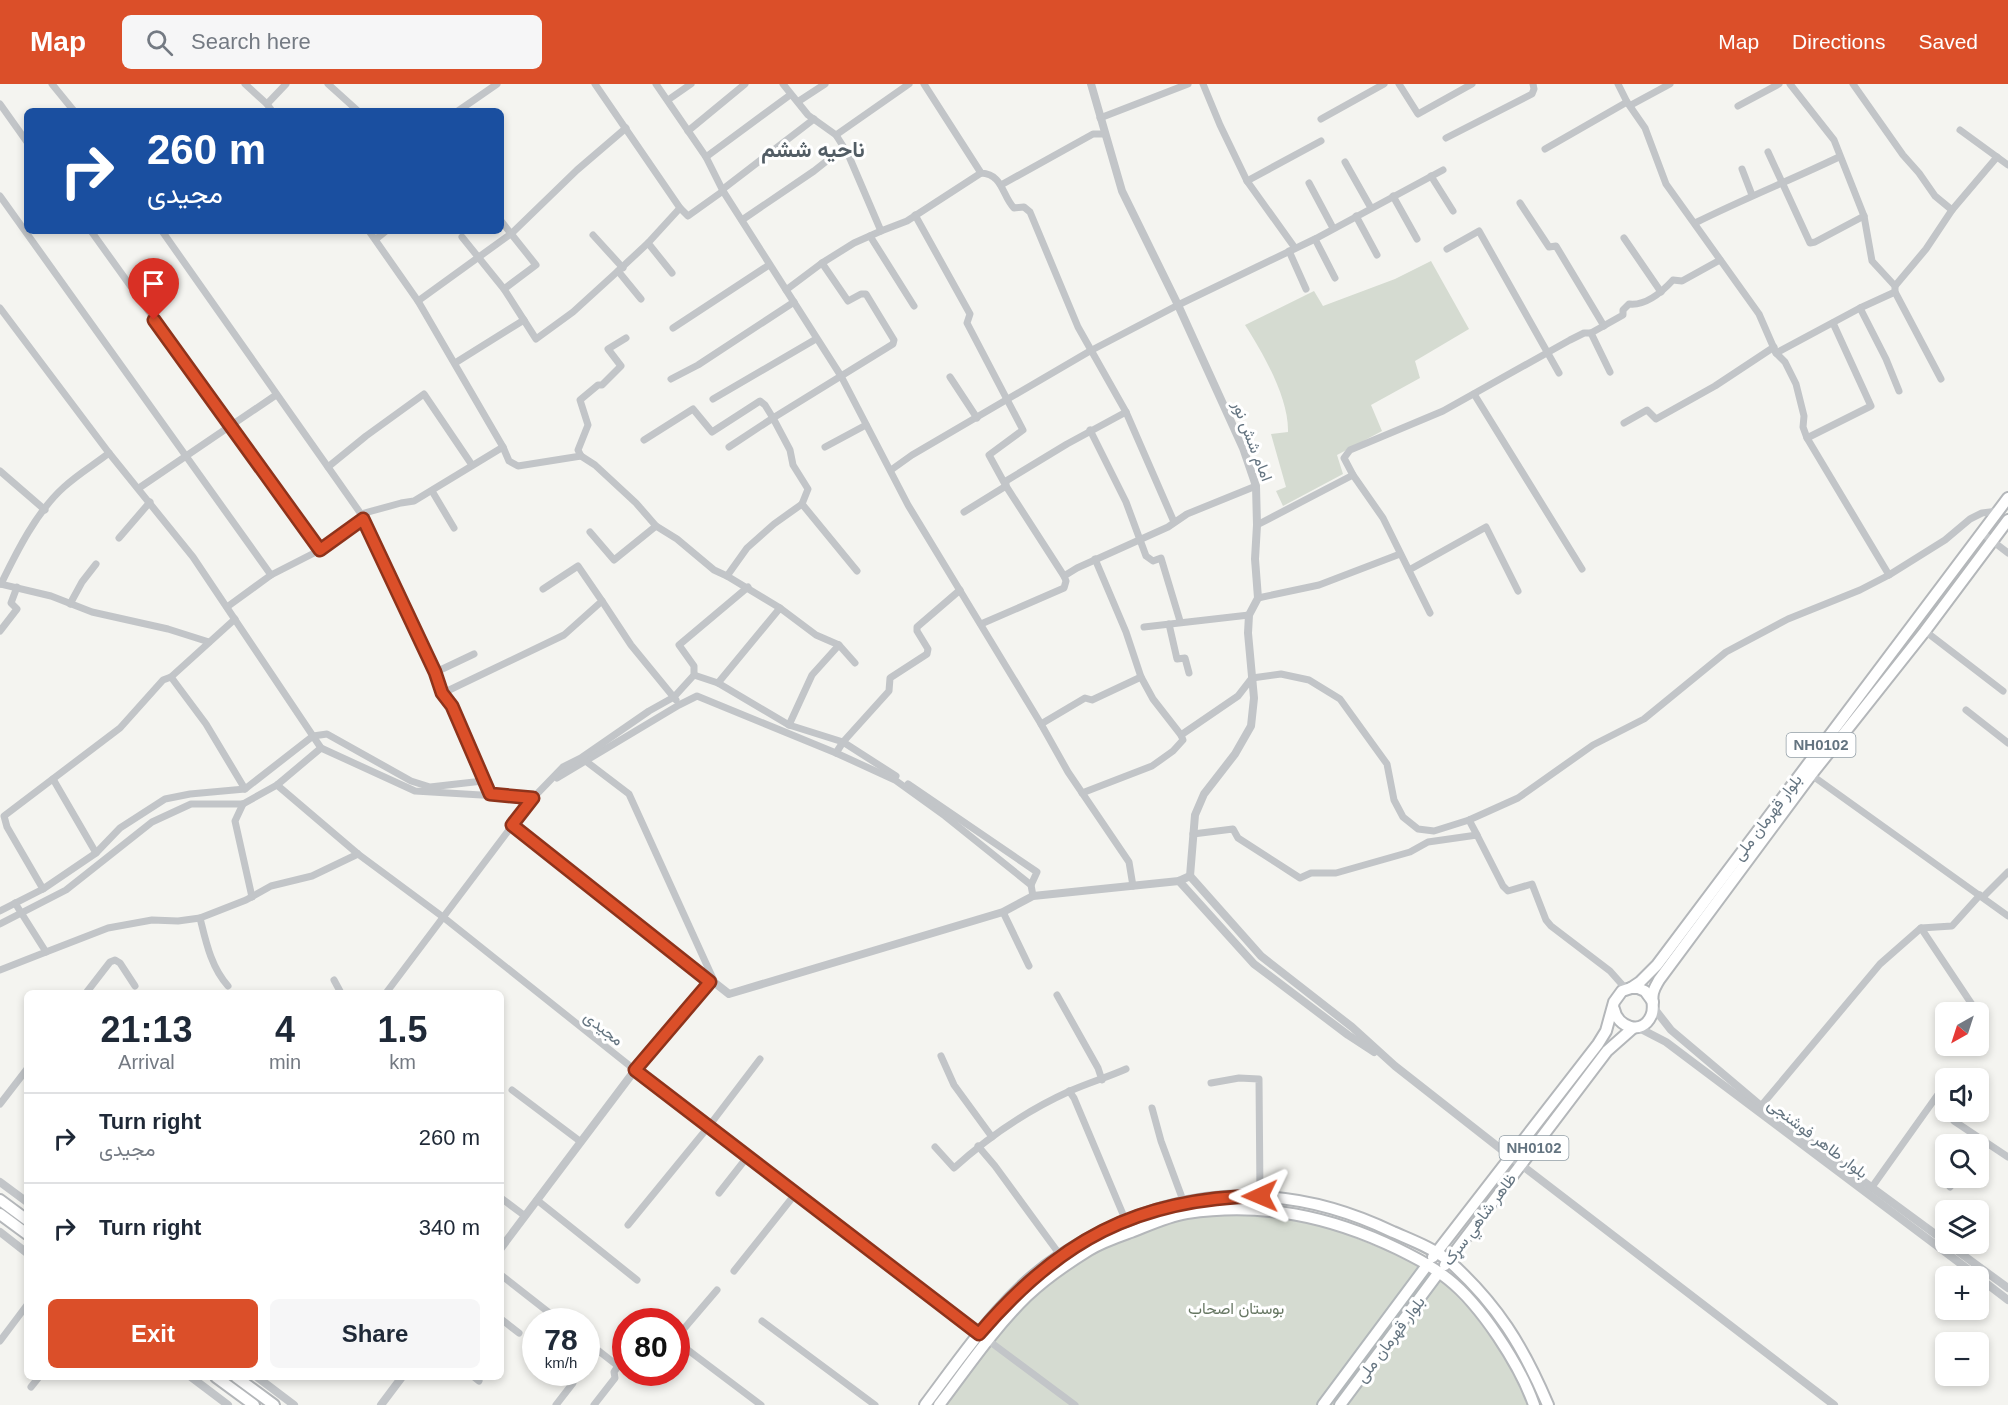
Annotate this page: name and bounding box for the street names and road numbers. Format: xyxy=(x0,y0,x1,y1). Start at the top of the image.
street label: امام شش نور xyxy=(1227,398,1276,484)
road number: NH0102 xyxy=(1786,733,1856,757)
street label: بلوار قهرمان ملی xyxy=(1730,771,1807,865)
street label: مجیدی xyxy=(579,1008,627,1051)
street label: بلوار طاهر فوشنجی xyxy=(1763,1095,1871,1183)
road number: NH0102 xyxy=(1500,1136,1568,1160)
street label: ظاهر شاهي سړک xyxy=(1439,1170,1523,1272)
street label: بلوار قهرمان ملی xyxy=(1353,1293,1430,1387)

